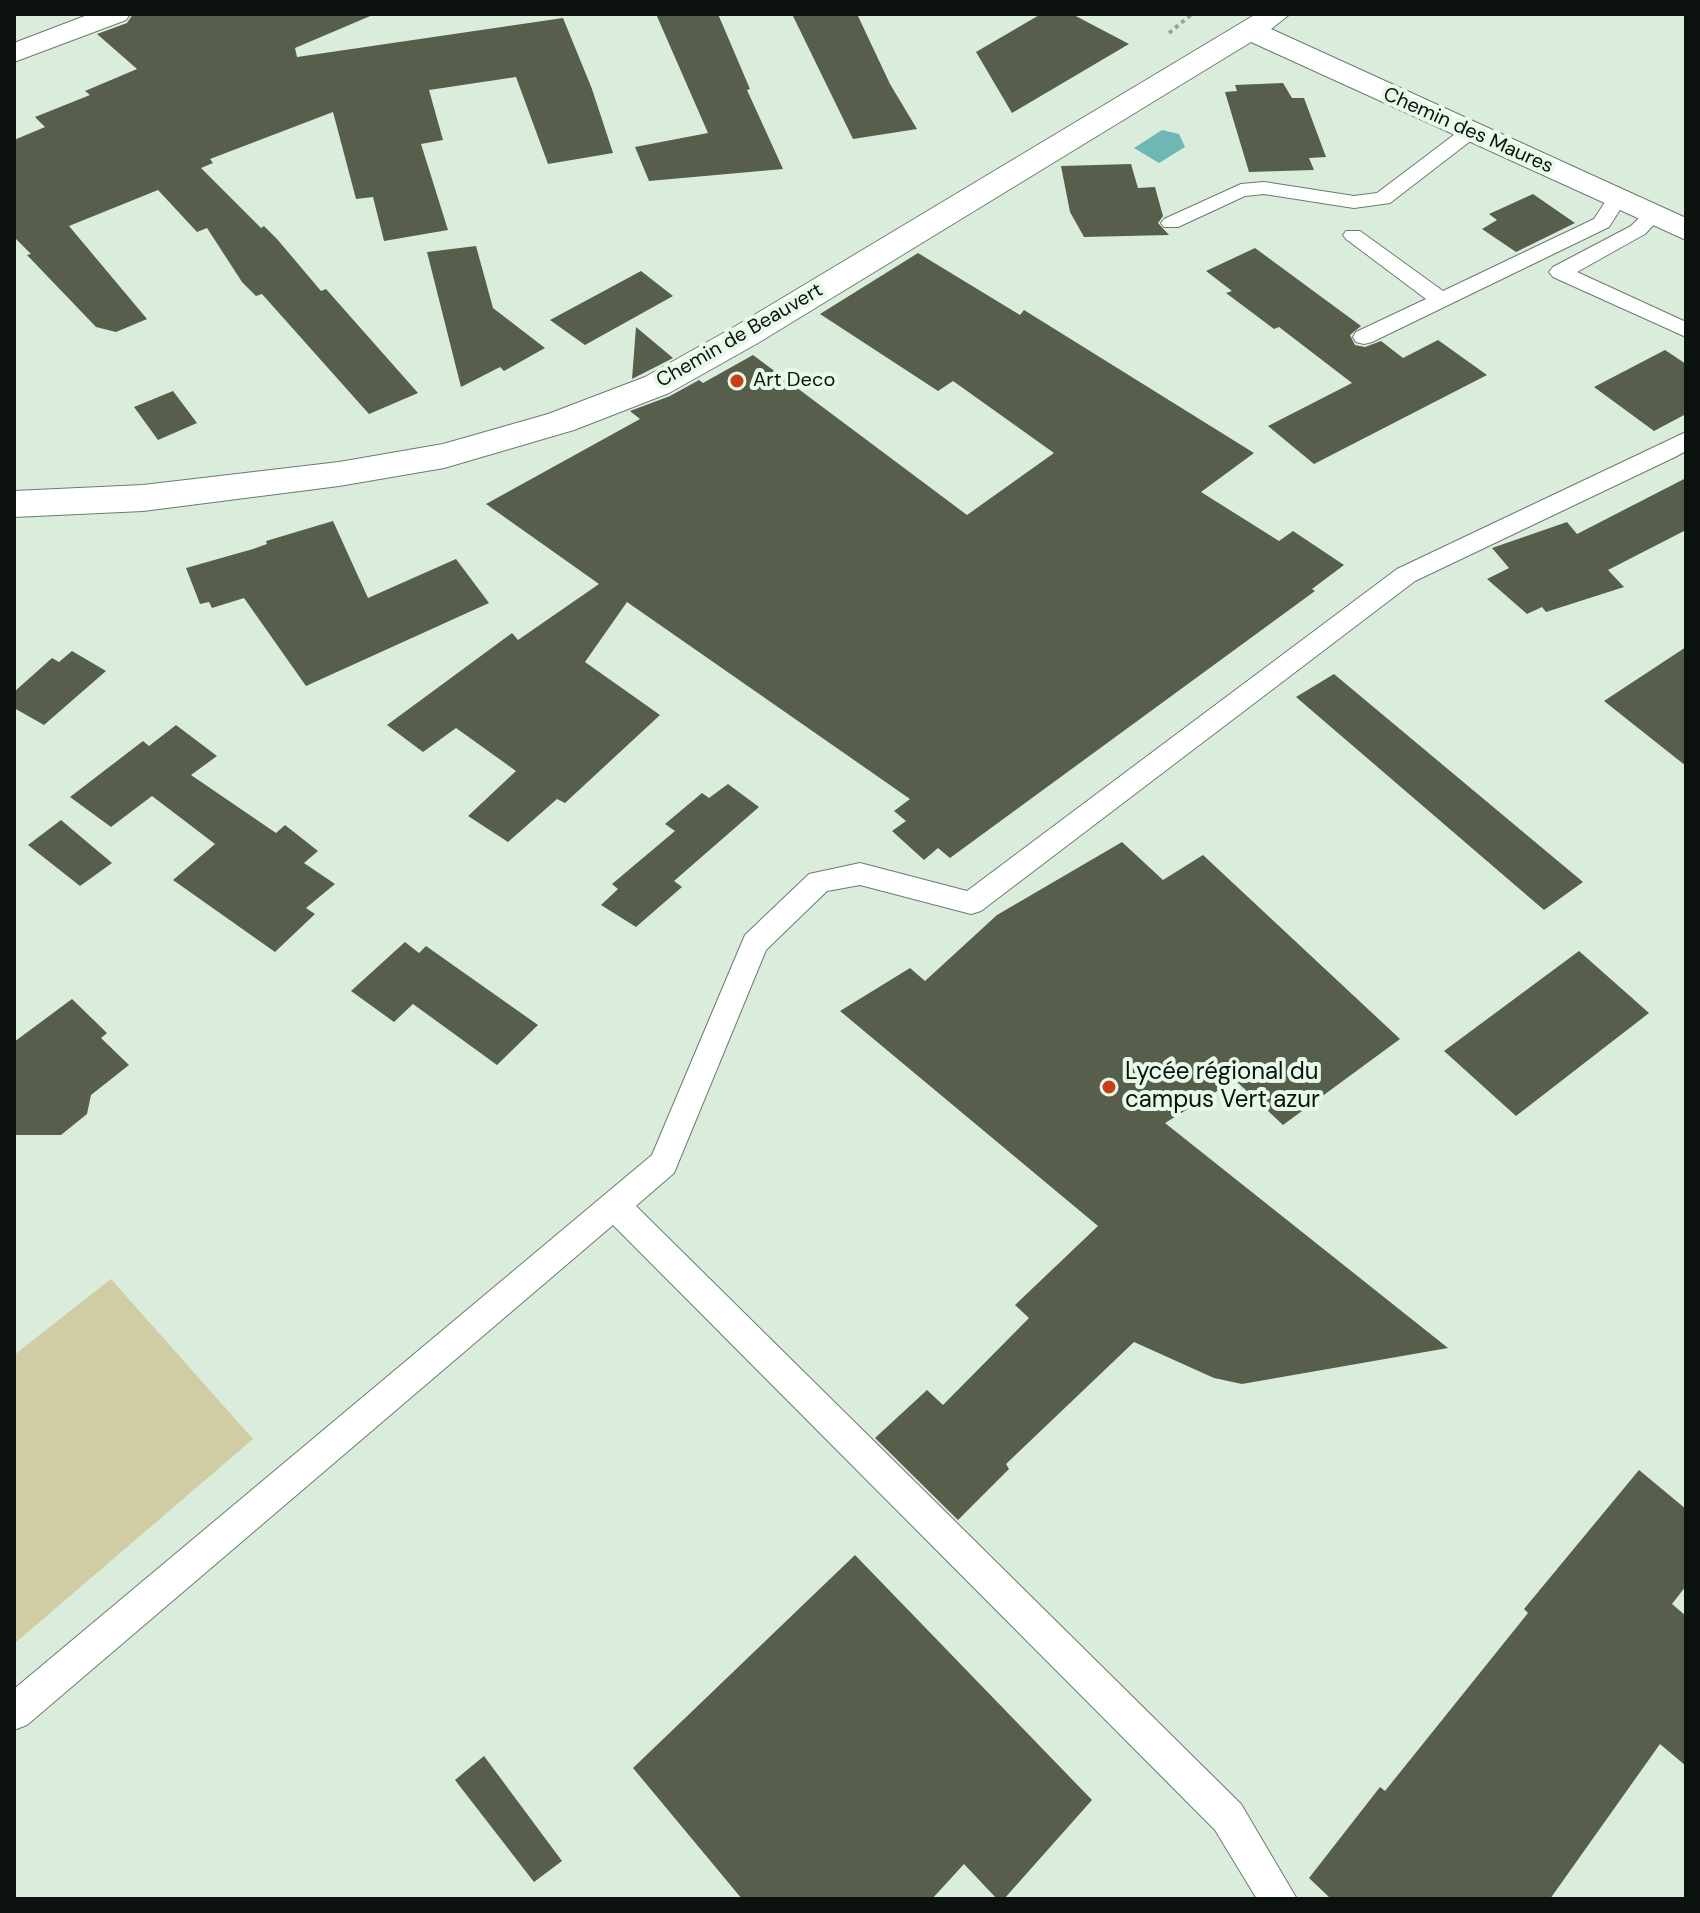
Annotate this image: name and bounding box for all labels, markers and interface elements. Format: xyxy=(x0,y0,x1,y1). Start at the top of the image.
street label: Chemin des Maures xyxy=(1379,83,1557,179)
street label: Chemin de Beauvert xyxy=(652,279,828,393)
place label: Art Deco xyxy=(753,369,835,393)
marker: Art Deco xyxy=(728,372,746,390)
place label: Lycée régional du campus Vert azur xyxy=(1125,1059,1320,1115)
marker: Lycée régional du campus Vert azur xyxy=(1100,1078,1118,1096)

